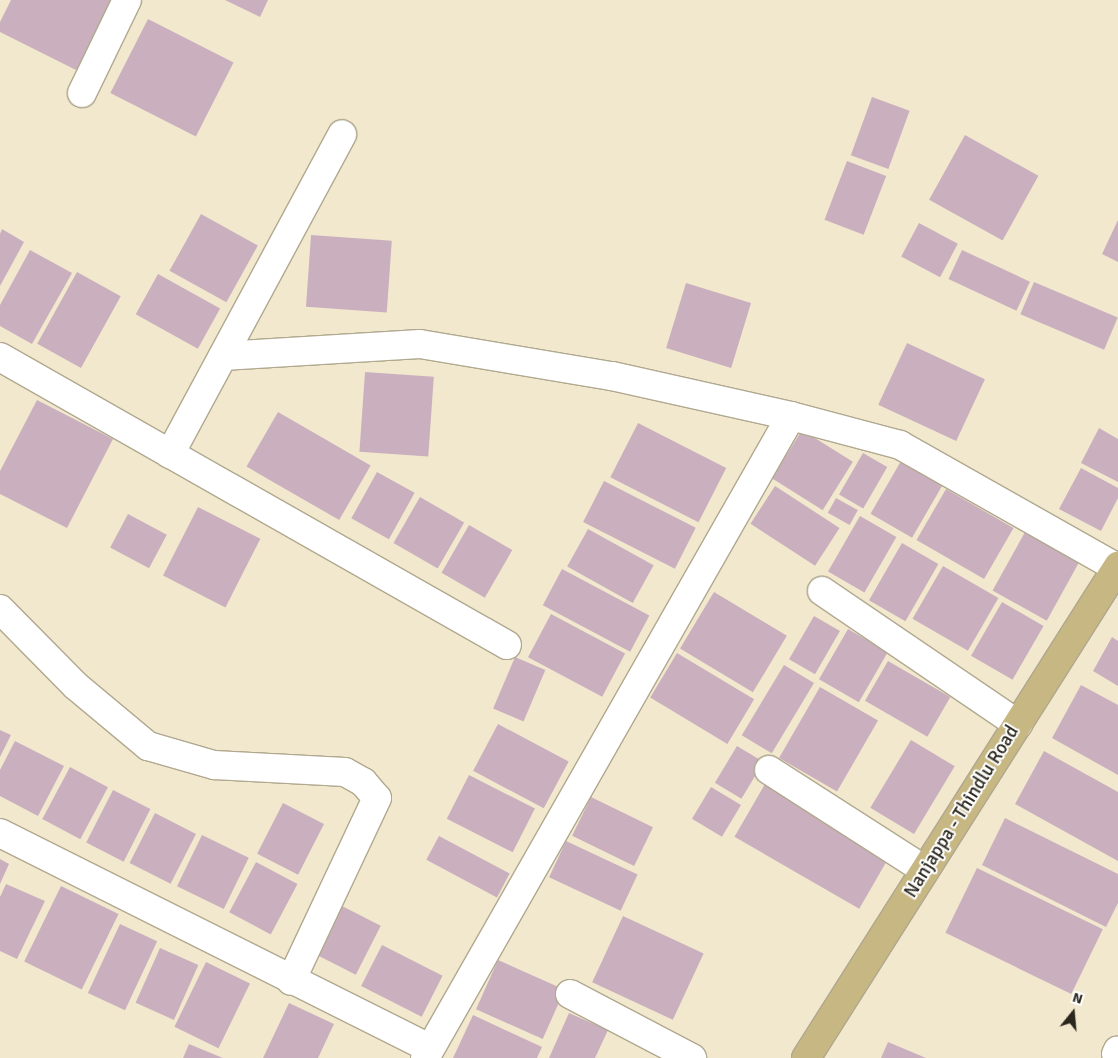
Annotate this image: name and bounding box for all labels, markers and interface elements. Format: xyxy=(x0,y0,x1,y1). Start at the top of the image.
street label: Nanjappa - Thindlu Road xyxy=(900,722,1024,902)
north arrow xyxy=(1048,988,1098,1038)
text: N xyxy=(1070,989,1085,1008)

